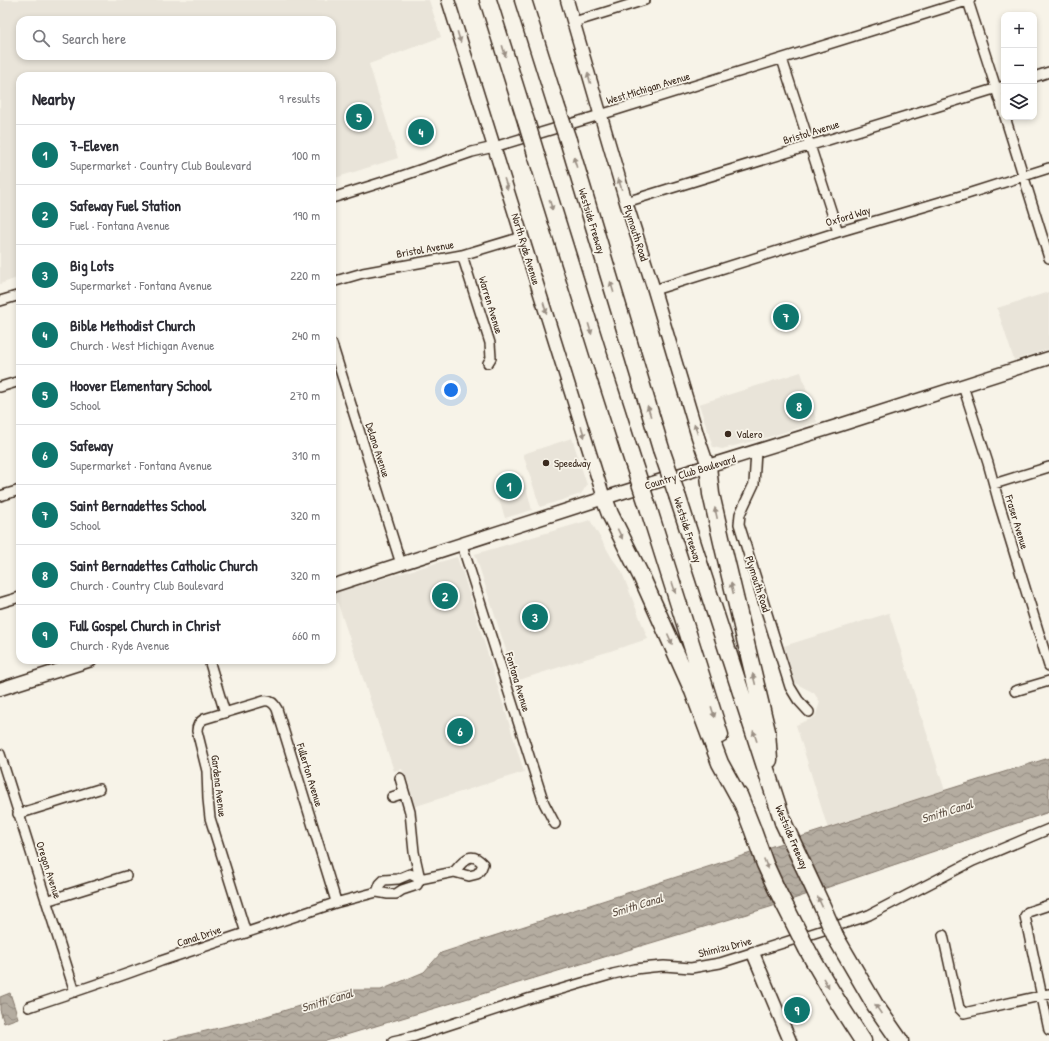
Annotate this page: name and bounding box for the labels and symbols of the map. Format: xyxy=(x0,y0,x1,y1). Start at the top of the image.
one-way arrow xyxy=(457,32,463,44)
one-way arrow xyxy=(501,45,507,57)
street label: West Michigan Avenue xyxy=(605,68,692,107)
one-way arrow xyxy=(586,72,592,84)
pin: 5 xyxy=(346,102,372,132)
pin: 4 xyxy=(408,117,434,147)
street label: Bristol Avenue xyxy=(781,117,841,147)
one-way arrow xyxy=(572,156,578,168)
one-way arrow xyxy=(617,178,623,190)
one-way arrow xyxy=(503,179,509,191)
street label: Westside Freeway xyxy=(575,186,609,256)
one-way arrow xyxy=(549,199,555,211)
street label: Oxford Way xyxy=(824,202,872,229)
street label: Plymouth Road xyxy=(620,203,652,263)
street label: North Ryde Avenue xyxy=(508,211,544,287)
street label: Bristol Avenue xyxy=(395,237,455,261)
street label: Warren Avenue xyxy=(476,275,507,336)
one-way arrow xyxy=(609,281,615,293)
pin: 7 xyxy=(773,302,799,332)
one-way arrow xyxy=(542,303,548,315)
one-way arrow xyxy=(587,323,593,335)
your location xyxy=(441,380,461,400)
pin: 8 xyxy=(786,391,812,421)
one-way arrow xyxy=(646,405,652,417)
street label: Delano Avenue xyxy=(363,421,394,480)
one-way arrow xyxy=(693,423,699,435)
one-way arrow xyxy=(581,427,587,439)
place label: Valero xyxy=(736,427,763,441)
marker: Valero xyxy=(723,429,733,439)
street label: Country Club Boulevard xyxy=(643,451,738,492)
place label: Speedway xyxy=(554,456,591,470)
marker: Speedway xyxy=(541,458,551,468)
pin: 1 xyxy=(496,471,522,501)
street label: Fraser Avenue xyxy=(1002,492,1032,551)
street label: Westside Freeway xyxy=(671,495,705,565)
one-way arrow xyxy=(712,507,718,519)
one-way arrow xyxy=(617,528,623,540)
street label: Plymouth Road xyxy=(742,554,774,614)
pin: 2 xyxy=(432,581,458,611)
one-way arrow xyxy=(671,582,677,594)
one-way arrow xyxy=(729,582,735,594)
pin: 3 xyxy=(522,602,548,632)
one-way arrow xyxy=(667,633,673,644)
street label: Fontana Avenue xyxy=(502,650,534,714)
one-way arrow xyxy=(751,672,757,684)
one-way arrow xyxy=(710,706,716,718)
pin: 6 xyxy=(447,716,473,746)
one-way arrow xyxy=(751,729,757,741)
street label: Fullerton Avenue xyxy=(293,741,326,809)
street label: Gardena Avenue xyxy=(208,754,230,818)
water label: Smith Canal xyxy=(919,795,976,827)
street label: Westside Freeway xyxy=(772,803,812,871)
street label: Oregon Avenue xyxy=(33,840,65,901)
one-way arrow xyxy=(763,859,769,871)
water label: Smith Canal xyxy=(609,889,666,921)
one-way arrow xyxy=(817,896,823,908)
street label: Canal Drive xyxy=(175,922,224,950)
street label: Shimizu Drive xyxy=(697,933,754,960)
one-way arrow xyxy=(822,977,829,989)
water label: Smith Canal xyxy=(299,984,356,1016)
pin: 9 xyxy=(784,995,810,1025)
one-way arrow xyxy=(874,1004,882,1014)

